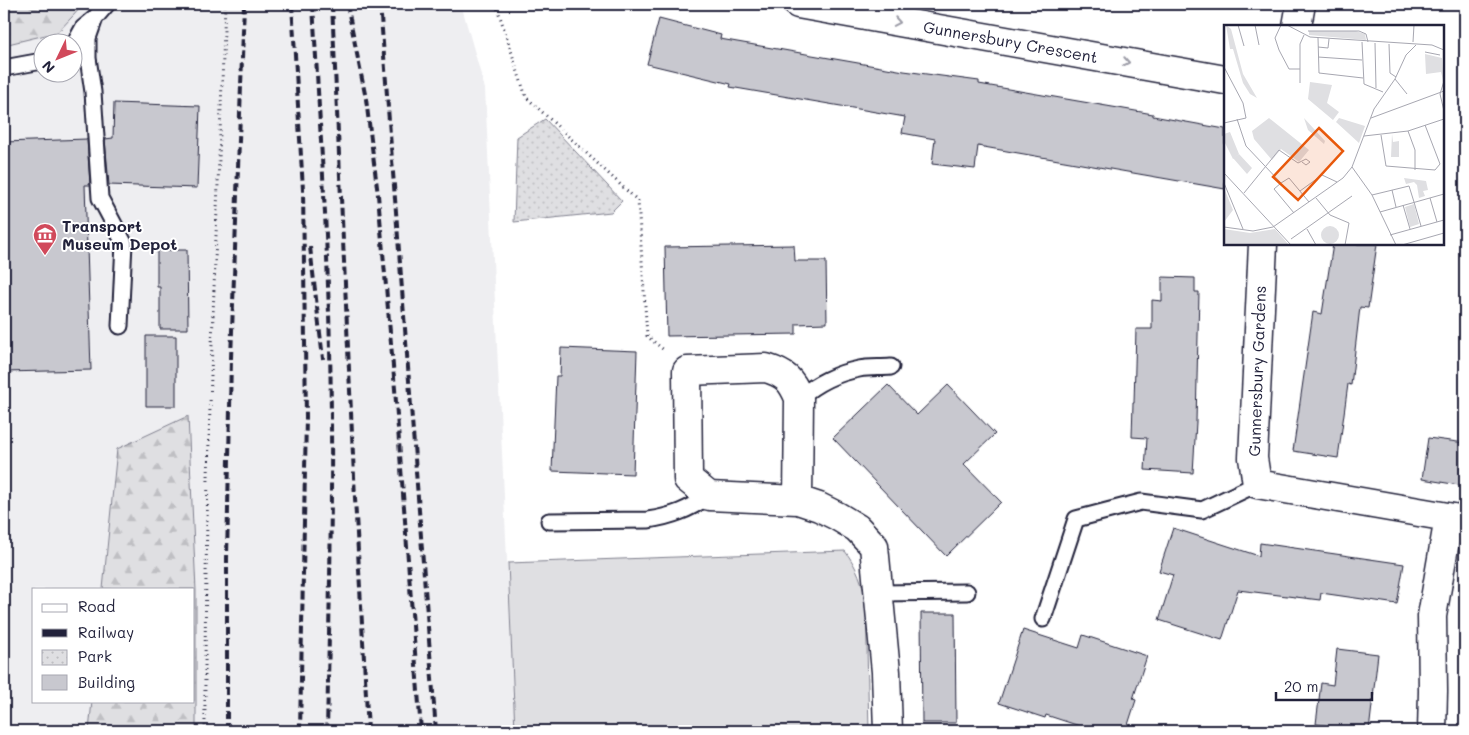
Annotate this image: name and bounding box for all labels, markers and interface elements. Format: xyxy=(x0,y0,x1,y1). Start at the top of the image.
one-way arrow xyxy=(893,16,902,26)
street label: Gunnersbury Crescent xyxy=(922,16,1100,67)
inset map xyxy=(1224,25,1444,245)
north arrow xyxy=(32,32,82,82)
text: N xyxy=(38,57,59,78)
one-way arrow xyxy=(1122,57,1131,67)
place label: Transport Museum Depot xyxy=(62,215,177,254)
museum icon: Transport Museum Depot xyxy=(32,222,58,256)
street label: Gunnersbury Gardens xyxy=(1243,285,1270,457)
legend xyxy=(32,588,195,702)
text: Road xyxy=(78,596,115,616)
text: Railway xyxy=(78,622,134,642)
text: Park xyxy=(78,646,112,666)
scale bar xyxy=(1276,670,1373,702)
text: Building xyxy=(78,672,135,692)
text: 20 m xyxy=(1284,676,1318,696)

